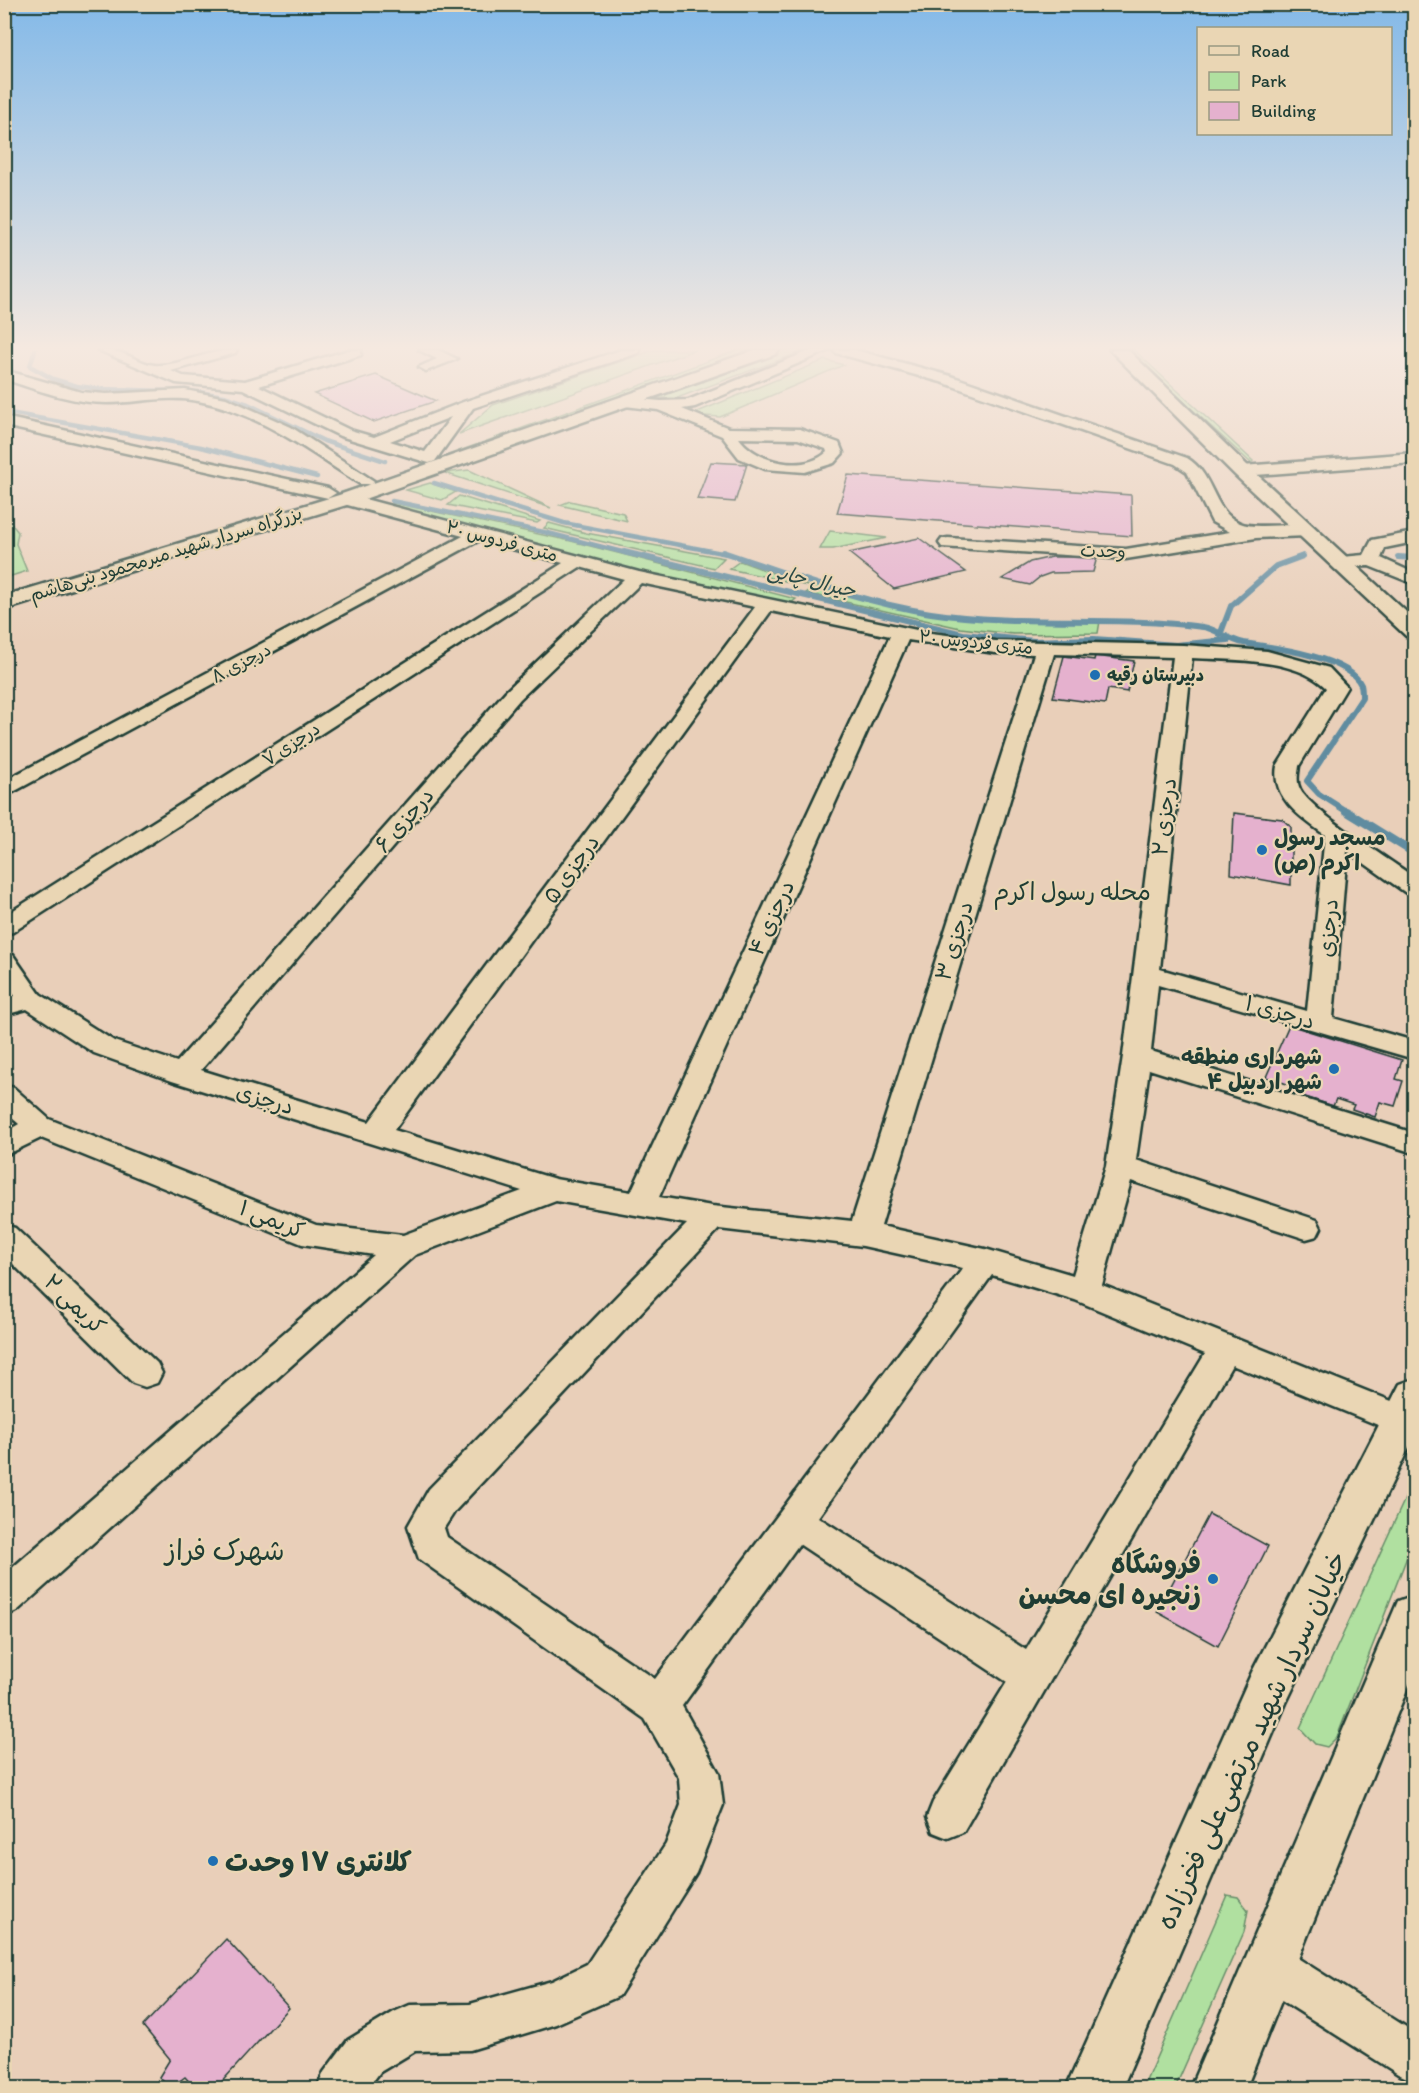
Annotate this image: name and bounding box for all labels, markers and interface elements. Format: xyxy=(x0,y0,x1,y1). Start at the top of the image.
legend xyxy=(1197,27,1392,135)
text: Road xyxy=(1251,40,1290,62)
text: Park xyxy=(1251,70,1286,92)
text: Building xyxy=(1251,100,1317,122)
street label: بزرگراه سردار شهید میرمحمود بنی‌هاشم xyxy=(27,502,305,609)
street label: ۲۰ متری فردوس xyxy=(444,516,560,566)
street label: وحدت xyxy=(1080,539,1126,563)
water label: جیرال چایی xyxy=(765,558,859,604)
street label: ۲۰ متری فردوس xyxy=(918,625,1034,659)
street label: درجزی ۸ xyxy=(207,638,275,688)
place label: دبیرستان رقیه xyxy=(1107,664,1204,686)
marker: دبیرستان رقیه xyxy=(1088,668,1102,682)
street label: درجزی ۷ xyxy=(258,717,324,771)
street label: درجزی ۲ xyxy=(1146,776,1182,858)
street label: درجزی ۶ xyxy=(369,782,439,858)
place label: مسجد رسول اکرم (ص) xyxy=(1274,824,1386,880)
street label: درجزی ۵ xyxy=(537,829,605,909)
marker: مسجد رسول اکرم (ص) xyxy=(1255,843,1269,857)
street label: درجزی ۴ xyxy=(742,876,800,960)
district label: محله رسول اکرم xyxy=(993,877,1151,910)
street label: درجزی ۳ xyxy=(929,898,979,984)
street label: درجزی xyxy=(1312,898,1344,958)
street label: درجزی ۱ xyxy=(1242,989,1318,1035)
place label: شهرداری منطقه ۴ شهر اردبیل xyxy=(1181,1043,1322,1095)
marker: شهرداری منطقه ۴ شهر اردبیل xyxy=(1327,1062,1341,1076)
street label: درجزی xyxy=(233,1078,297,1120)
street label: کریمی ۱ xyxy=(235,1194,309,1245)
street label: کریمی ۲ xyxy=(38,1268,111,1341)
district label: شهرک فراز xyxy=(163,1533,285,1567)
street label: خیابان سردار شهید مرتضی‌علی فخرزاده xyxy=(1149,1545,1354,1935)
place label: فروشگاه زنجیره ای محسن xyxy=(1018,1547,1201,1611)
marker: فروشگاه زنجیره ای محسن xyxy=(1206,1572,1220,1586)
place label: کلانتری ۱۷ وحدت xyxy=(225,1845,412,1878)
marker: کلانتری ۱۷ وحدت xyxy=(206,1854,220,1868)

